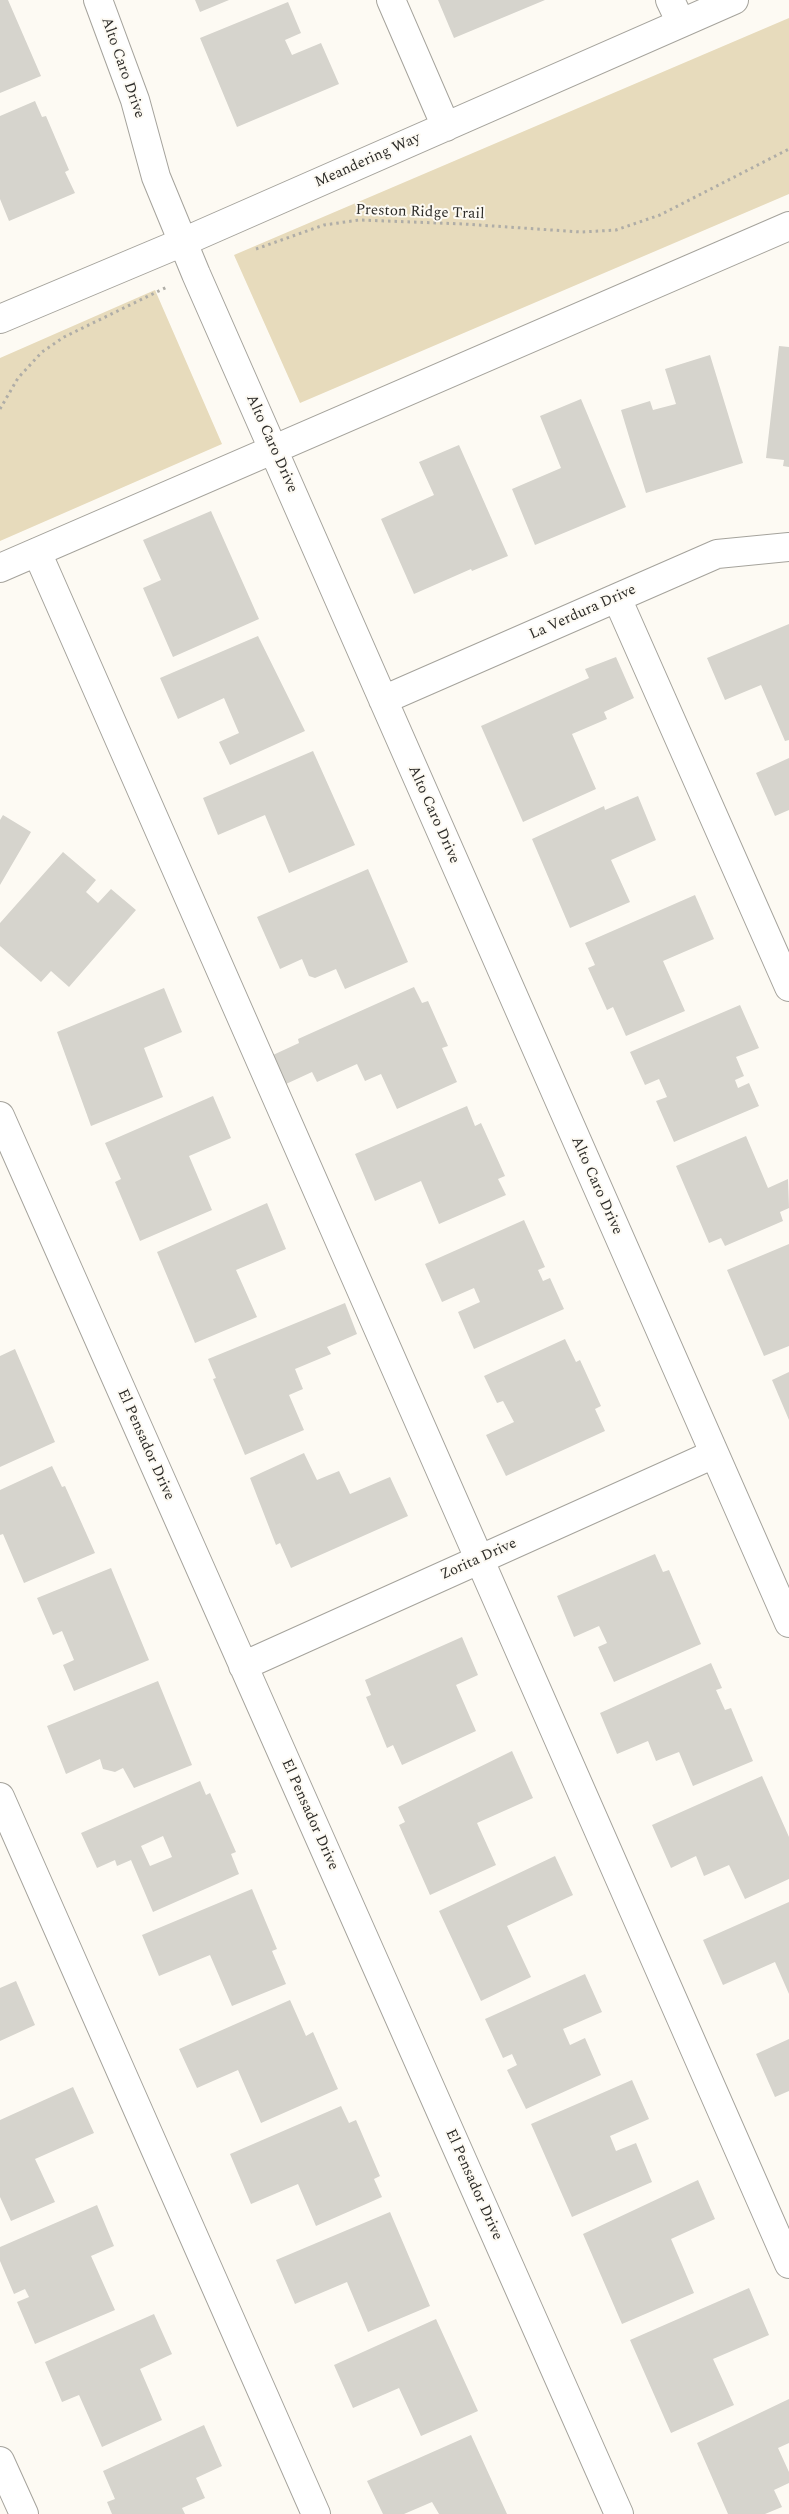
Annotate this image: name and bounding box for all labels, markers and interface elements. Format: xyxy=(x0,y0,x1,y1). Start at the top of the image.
street label: Alto Caro Drive xyxy=(96,15,148,121)
street label: Meandering Way xyxy=(312,130,424,192)
street label: Preston Ridge Trail xyxy=(355,202,485,224)
street label: Alto Caro Drive xyxy=(241,392,301,496)
street label: La Verdura Drive xyxy=(527,581,639,645)
street label: Alto Caro Drive xyxy=(403,763,463,867)
street label: Alto Caro Drive xyxy=(566,1134,626,1238)
street label: El Pensador Drive xyxy=(112,1387,178,1503)
street label: Zorita Drive xyxy=(438,1535,520,1585)
street label: El Pensador Drive xyxy=(276,1757,342,1873)
street label: El Pensador Drive xyxy=(440,2127,506,2243)

